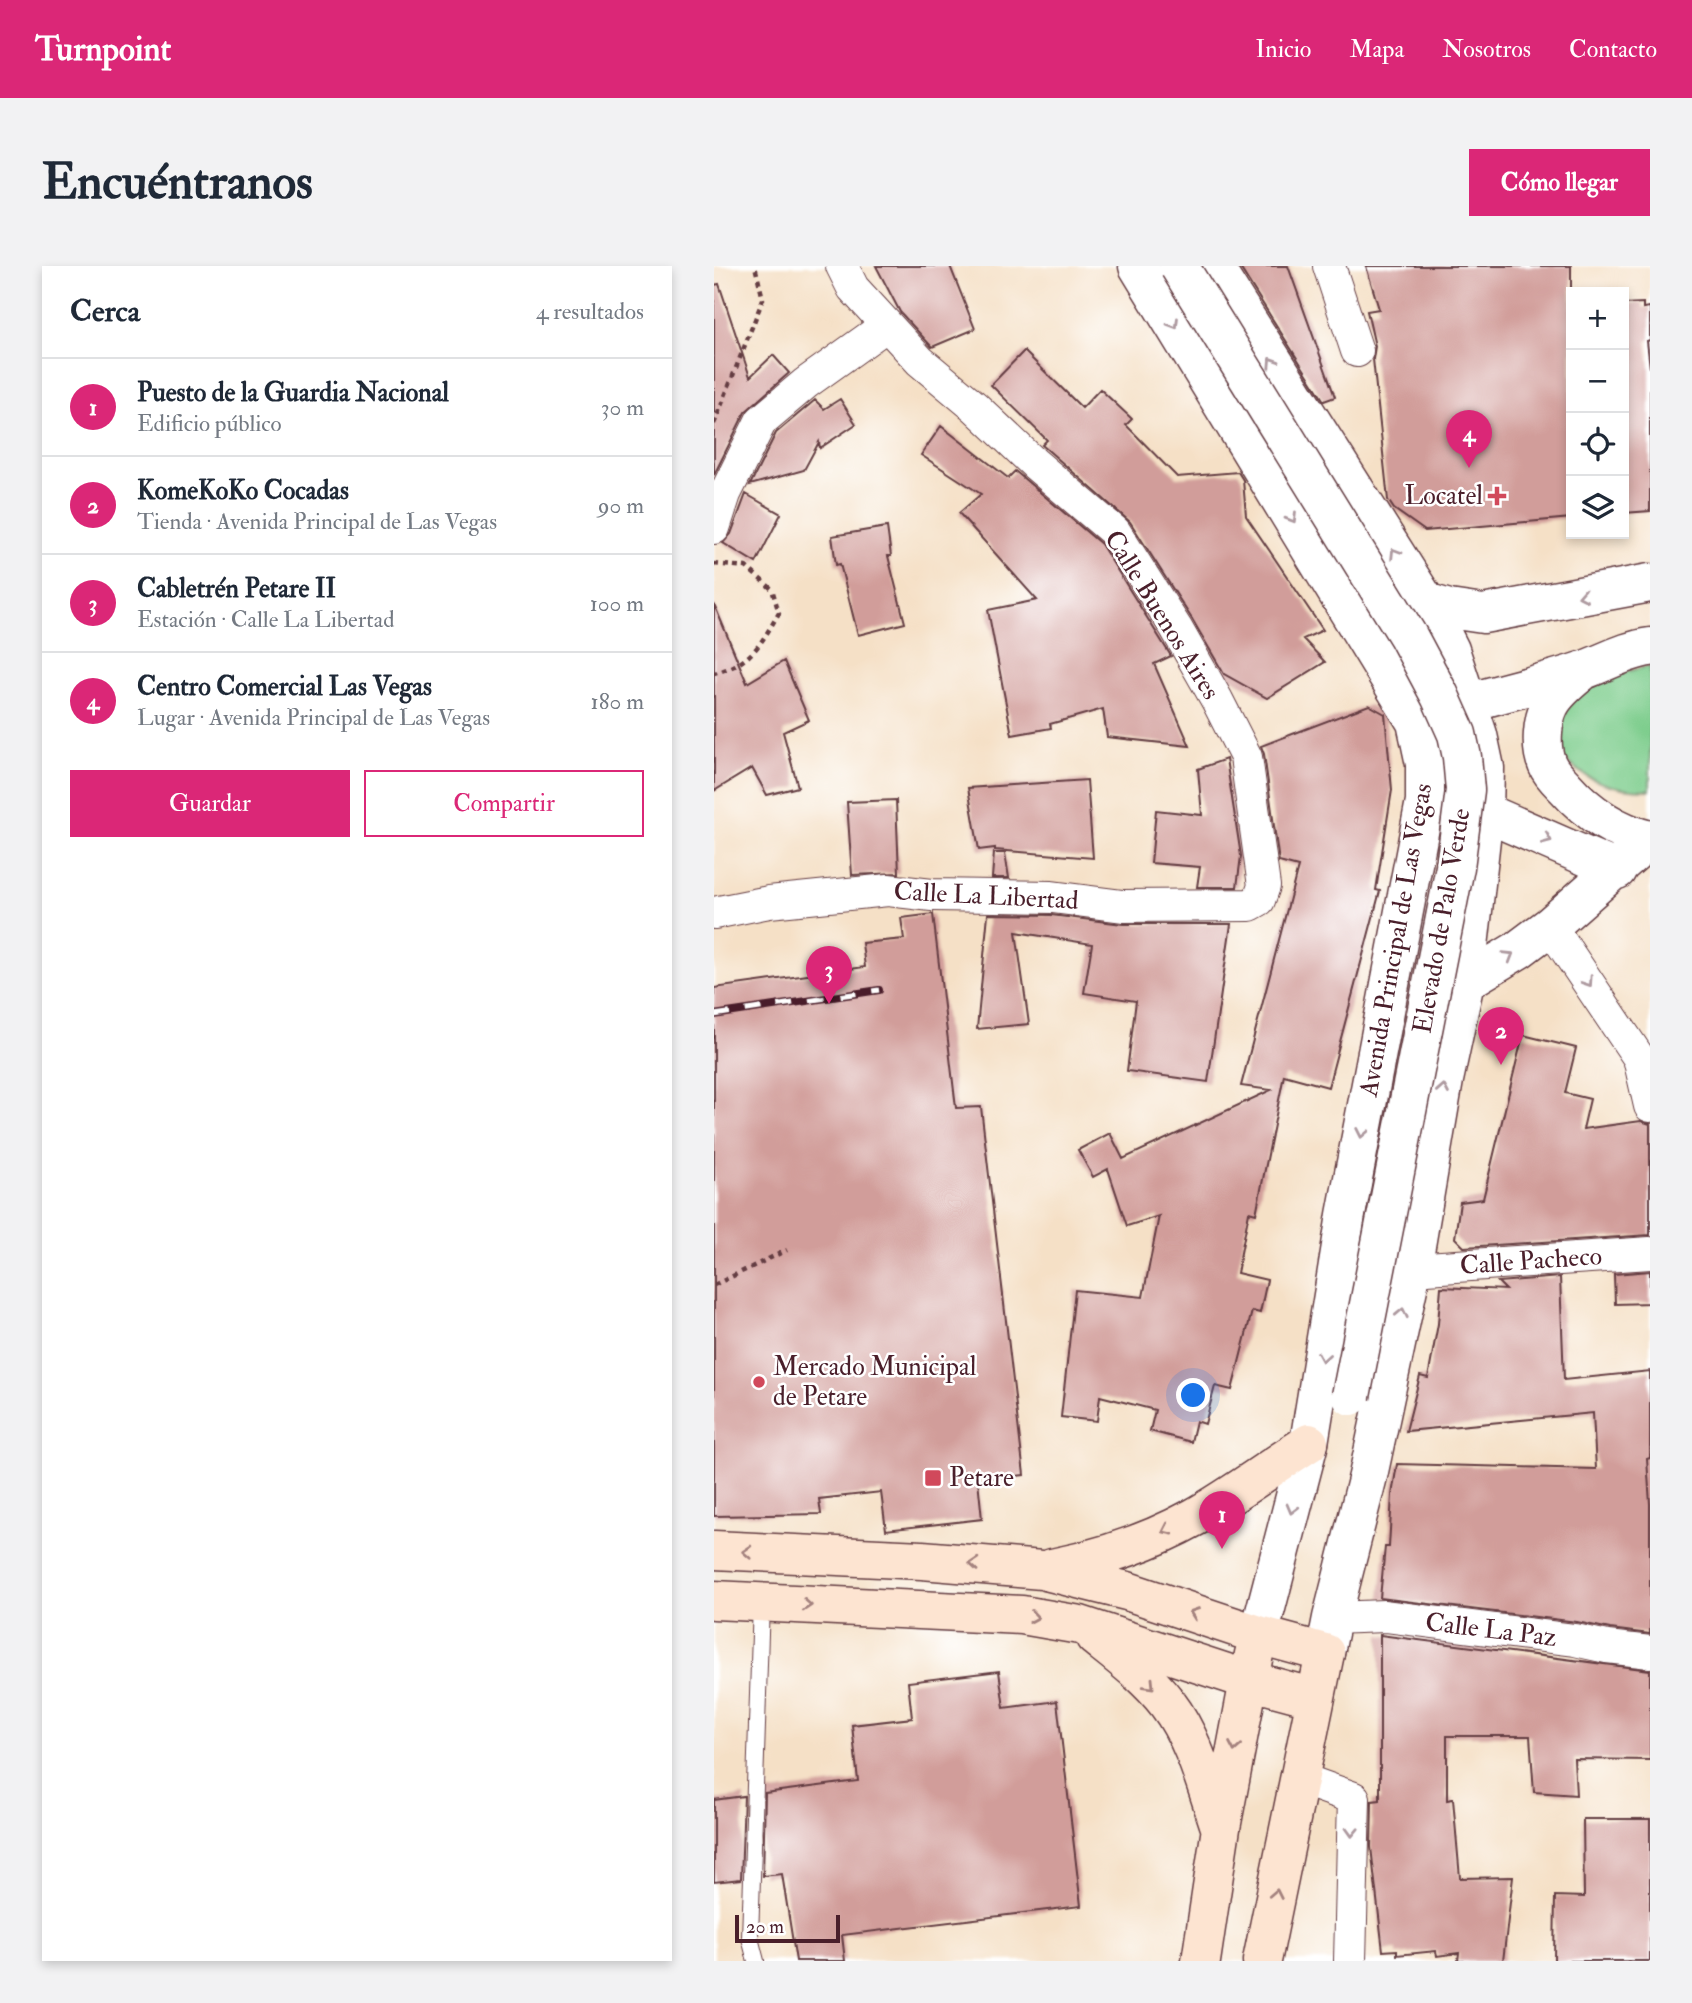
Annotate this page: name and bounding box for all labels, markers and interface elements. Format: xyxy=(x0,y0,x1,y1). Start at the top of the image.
text: Turnpoint xyxy=(35,29,171,70)
text: Inicio xyxy=(1256,34,1311,65)
text: Mapa xyxy=(1349,34,1404,65)
text: Nosotros xyxy=(1442,34,1531,65)
text: Contacto xyxy=(1569,34,1657,65)
button: Cómo llegar xyxy=(1469,149,1650,216)
text: Encuéntranos xyxy=(42,152,313,213)
map controls xyxy=(1566,287,1629,539)
button: + xyxy=(1566,287,1629,350)
text: Cerca xyxy=(70,293,140,330)
text: 4 resultados xyxy=(536,297,644,326)
one-way arrow xyxy=(1165,317,1178,330)
button: − xyxy=(1566,350,1629,413)
one-way arrow xyxy=(1268,357,1281,370)
text: Puesto de la Guardia Nacional xyxy=(137,377,449,409)
text: 1 xyxy=(89,393,97,422)
text: 30 m xyxy=(601,393,644,422)
text: Edificio público xyxy=(137,409,282,438)
pin: 4 xyxy=(1446,410,1492,468)
button: locate xyxy=(1566,413,1629,476)
text: KomeKoKo Cocadas xyxy=(137,475,349,507)
button: layers xyxy=(1566,476,1629,539)
place label: Locatel xyxy=(1404,480,1483,512)
marker: Locatel xyxy=(1489,488,1505,504)
text: 2 xyxy=(87,491,99,520)
text: 90 m xyxy=(598,491,644,520)
text: Tienda · Avenida Principal de Las Vegas xyxy=(137,507,497,536)
one-way arrow xyxy=(1284,511,1297,524)
street label: Calle Buenos Aires xyxy=(1097,524,1227,706)
one-way arrow xyxy=(1391,548,1404,561)
text: Cabletrén Petare II xyxy=(137,573,336,605)
one-way arrow xyxy=(1577,587,1589,602)
text: 3 xyxy=(89,589,97,618)
text: 100 m xyxy=(590,589,644,618)
text: Estación · Calle La Libertad xyxy=(137,605,394,634)
text: Centro Comercial Las Vegas xyxy=(137,671,432,703)
text: 4 xyxy=(87,687,99,716)
text: 180 m xyxy=(591,687,644,716)
text: Lugar · Avenida Principal de Las Vegas xyxy=(137,703,490,732)
button: Guardar xyxy=(70,770,350,837)
button: Compartir xyxy=(364,770,644,837)
street label: Avenida Principal de Las Vegas xyxy=(1352,781,1440,1100)
street label: Elevado de Palo Verde xyxy=(1406,806,1478,1036)
one-way arrow xyxy=(1540,831,1552,845)
street label: Calle La Libertad xyxy=(893,875,1079,917)
pin: 3 xyxy=(806,946,852,1004)
one-way arrow xyxy=(1502,951,1515,964)
one-way arrow xyxy=(1580,974,1593,987)
pin: 2 xyxy=(1478,1007,1524,1065)
one-way arrow xyxy=(1435,1083,1450,1095)
one-way arrow xyxy=(1355,1127,1370,1139)
street label: Calle Pacheco xyxy=(1459,1240,1603,1282)
one-way arrow xyxy=(1394,1307,1409,1319)
place label: Mercado Municipal de Petare xyxy=(773,1351,977,1413)
one-way arrow xyxy=(1316,1351,1331,1363)
marker: Mercado Municipal de Petare xyxy=(751,1374,767,1390)
your location xyxy=(1176,1378,1210,1412)
place label: Petare xyxy=(949,1462,1014,1494)
marker: Petare xyxy=(923,1468,943,1488)
pin: 1 xyxy=(1199,1491,1245,1549)
one-way arrow xyxy=(1286,1503,1300,1515)
one-way arrow xyxy=(1162,1521,1175,1535)
one-way arrow xyxy=(741,1544,752,1559)
one-way arrow xyxy=(968,1557,979,1572)
one-way arrow xyxy=(801,1597,812,1612)
street label: Calle La Paz xyxy=(1424,1606,1559,1654)
one-way arrow xyxy=(1188,1607,1200,1622)
one-way arrow xyxy=(1028,1609,1040,1624)
one-way arrow xyxy=(1141,1677,1154,1690)
one-way arrow xyxy=(1228,1741,1243,1753)
one-way arrow xyxy=(1345,1827,1360,1838)
one-way arrow xyxy=(1267,1888,1282,1900)
scale bar xyxy=(735,1912,840,1944)
text: 20 m xyxy=(746,1915,784,1939)

